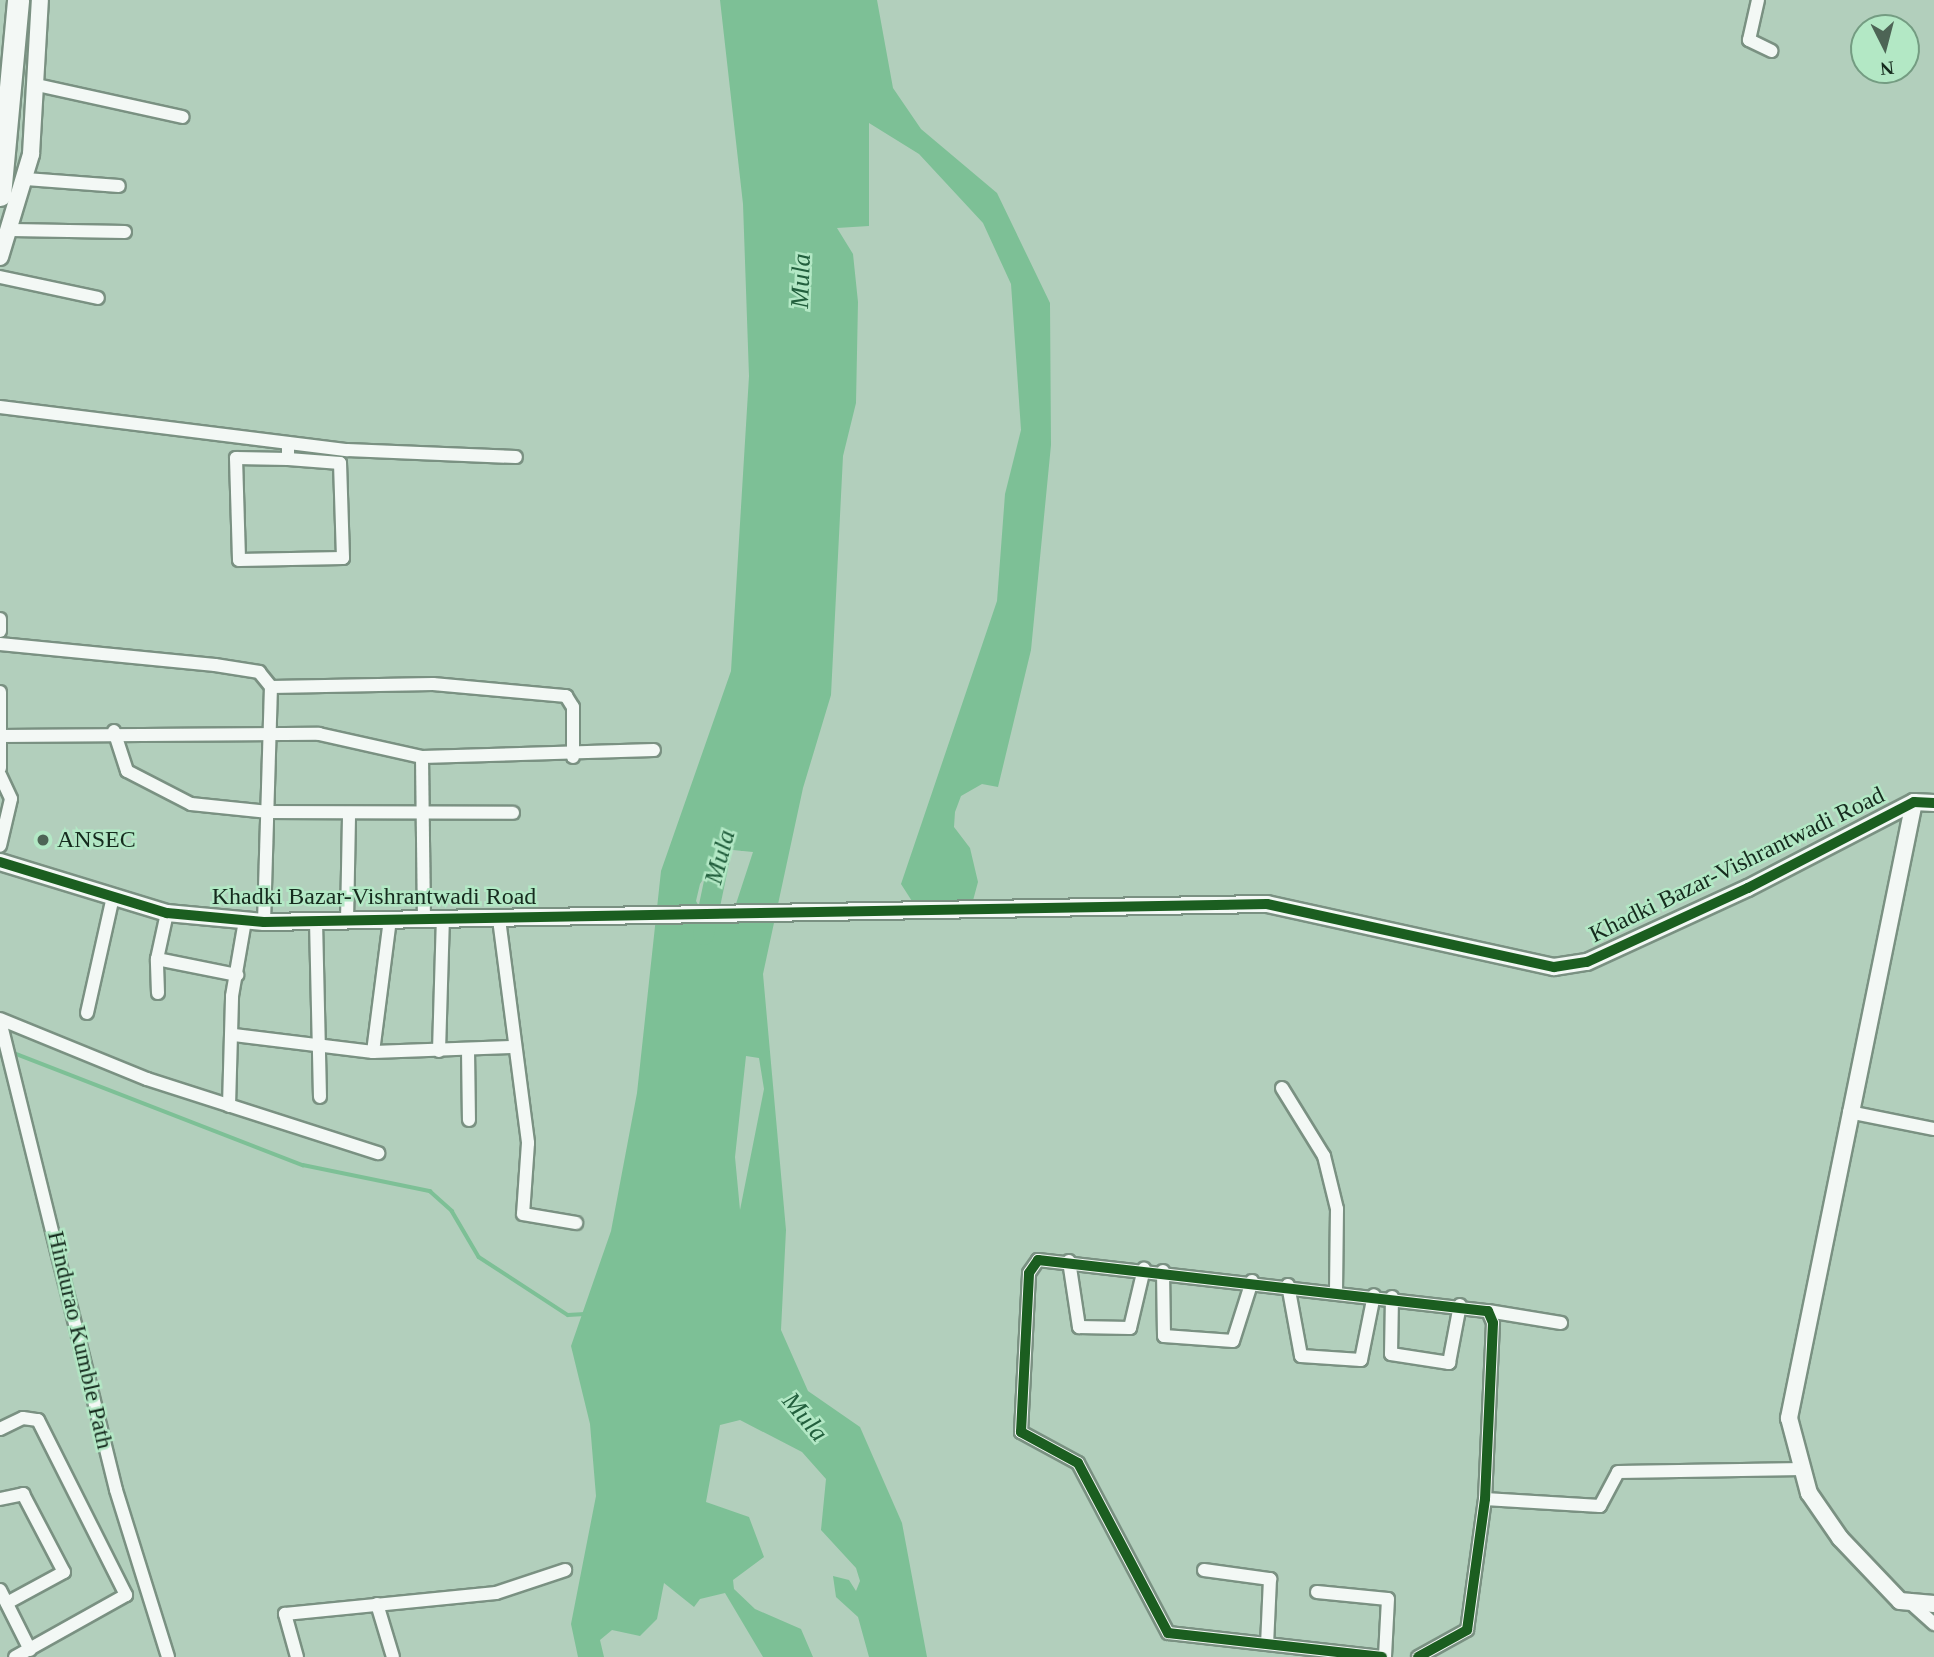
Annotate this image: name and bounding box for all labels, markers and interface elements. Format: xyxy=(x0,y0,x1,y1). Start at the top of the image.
north arrow xyxy=(1850,14,1920,84)
text: N xyxy=(1879,57,1895,80)
water label: Mula xyxy=(784,253,818,309)
street label: Khadki Bazar-Vishrantwadi Road xyxy=(1585,781,1889,949)
place label: ANSEC xyxy=(57,826,136,854)
water label: Mula xyxy=(698,826,742,888)
marker: ANSEC xyxy=(35,832,51,848)
street label: Khadki Bazar-Vishrantwadi Road xyxy=(212,883,536,911)
street label: Hindurao Kumble Path xyxy=(41,1228,119,1452)
water label: Mula xyxy=(775,1386,835,1448)

